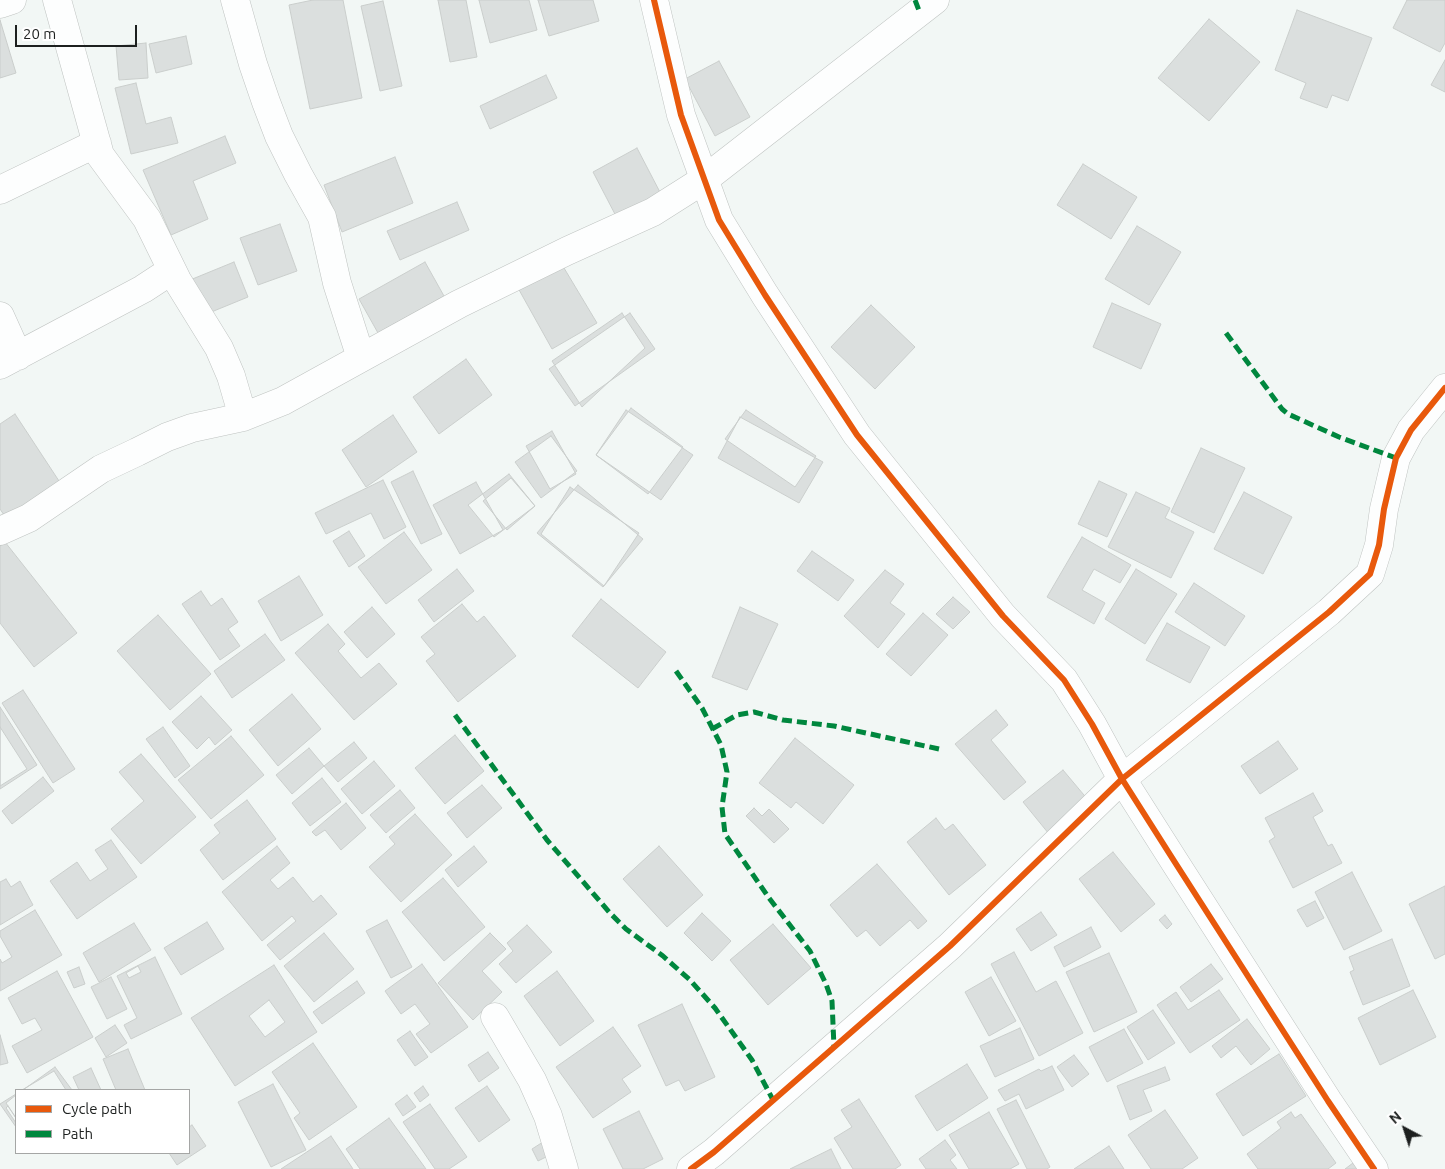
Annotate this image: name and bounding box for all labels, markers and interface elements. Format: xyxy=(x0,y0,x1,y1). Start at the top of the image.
scale bar xyxy=(18,15,140,47)
text: 20 m xyxy=(23,25,56,42)
legend xyxy=(15,1089,190,1154)
text: Cycle path xyxy=(62,1100,132,1117)
north arrow xyxy=(1380,1104,1430,1154)
text: N xyxy=(1386,1108,1404,1127)
text: Path xyxy=(62,1125,93,1142)

